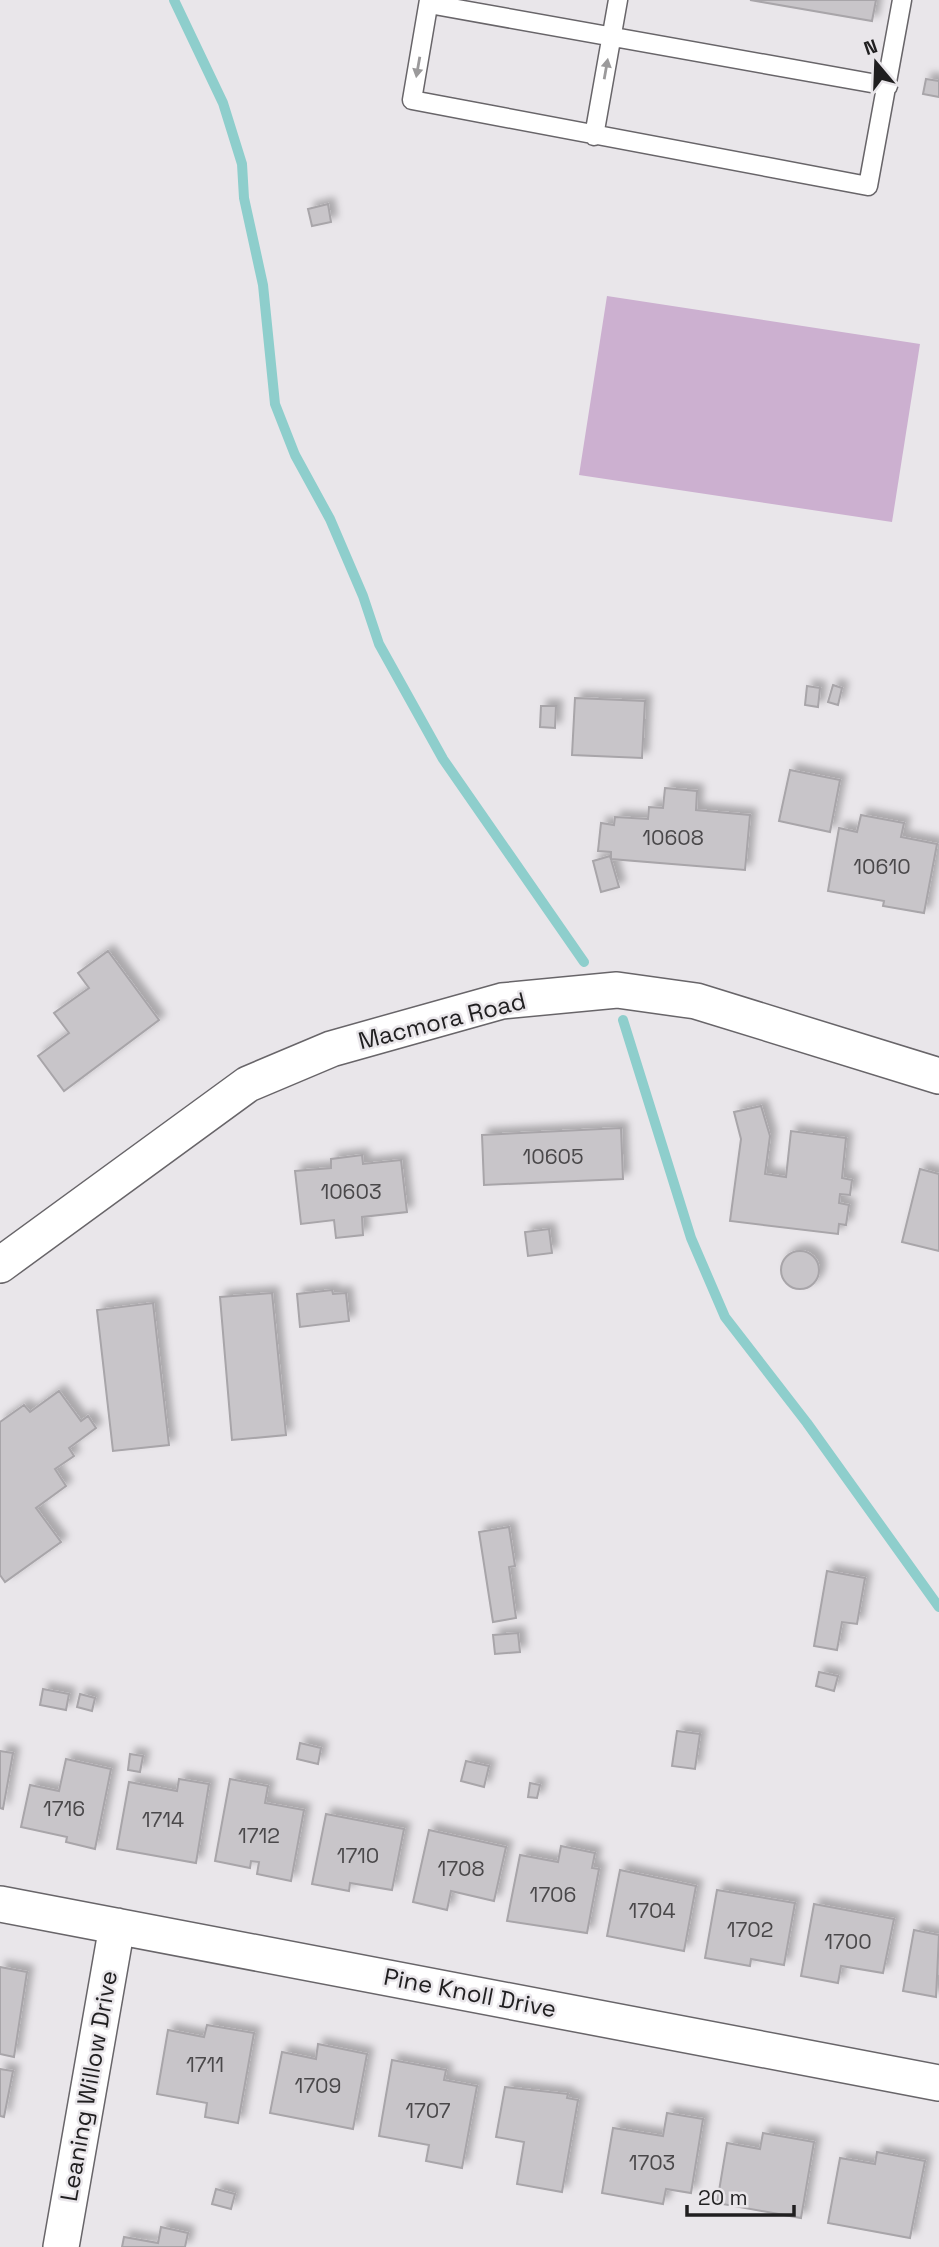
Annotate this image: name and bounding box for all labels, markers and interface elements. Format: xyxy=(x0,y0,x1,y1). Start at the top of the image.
north arrow xyxy=(841,28,911,98)
text: N xyxy=(861,34,881,61)
one-way arrow xyxy=(412,56,423,78)
one-way arrow xyxy=(601,58,612,80)
house number: 10608 xyxy=(642,824,704,851)
house number: 10610 xyxy=(853,853,911,880)
street label: Macmora Road xyxy=(355,985,529,1056)
house number: 10605 xyxy=(522,1143,584,1170)
house number: 10603 xyxy=(320,1178,382,1205)
house number: 1716 xyxy=(43,1795,85,1822)
house number: 1714 xyxy=(142,1806,184,1833)
house number: 1712 xyxy=(238,1822,280,1849)
house number: 1710 xyxy=(337,1842,379,1869)
house number: 1708 xyxy=(437,1855,485,1882)
house number: 1706 xyxy=(530,1881,576,1908)
house number: 1704 xyxy=(628,1897,676,1924)
house number: 1702 xyxy=(727,1916,773,1943)
house number: 1700 xyxy=(824,1928,872,1955)
street label: Pine Knoll Drive xyxy=(381,1961,559,2024)
street label: Leaning Willow Drive xyxy=(53,1968,124,2204)
house number: 1711 xyxy=(186,2051,224,2078)
house number: 1709 xyxy=(295,2072,341,2099)
house number: 1707 xyxy=(405,2097,451,2124)
house number: 1703 xyxy=(629,2149,675,2176)
scale bar xyxy=(687,2174,794,2218)
text: 20 m xyxy=(698,2184,748,2211)

